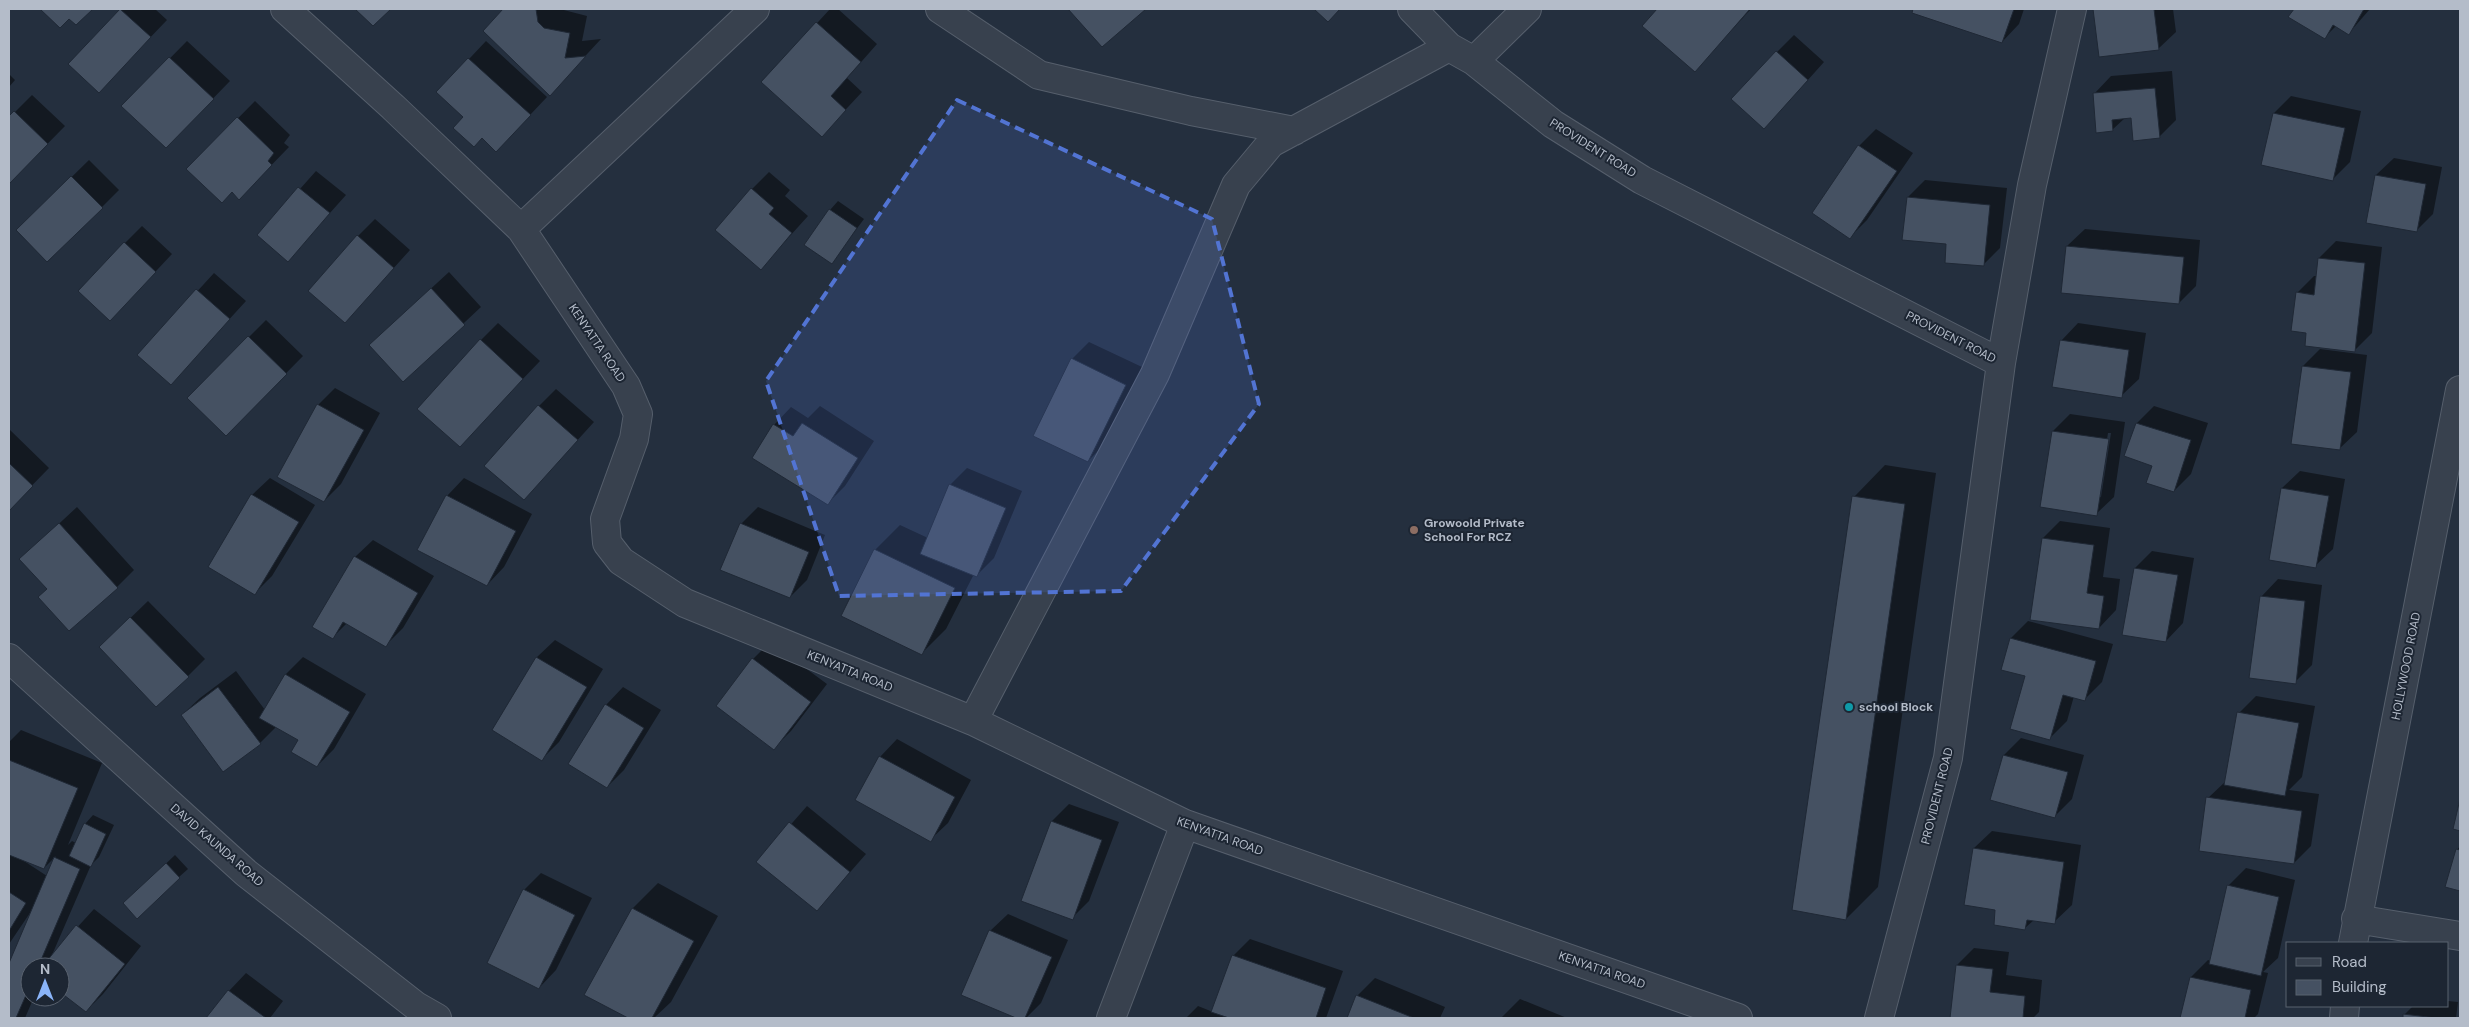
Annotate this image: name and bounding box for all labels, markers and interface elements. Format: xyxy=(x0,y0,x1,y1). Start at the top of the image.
street label: PROVIDENT ROAD xyxy=(1547,115,1639,181)
street label: KENYATTA ROAD xyxy=(565,301,629,385)
street label: PROVIDENT ROAD xyxy=(1903,307,1999,367)
place label: Growoold Private School For RCZ xyxy=(1424,515,1525,545)
marker: Growoold Private School For RCZ xyxy=(1408,524,1420,536)
street label: HOLLYWOOD ROAD xyxy=(2388,611,2424,721)
street label: KENYATTA ROAD xyxy=(805,647,895,695)
place label: school Block xyxy=(1859,699,1933,715)
marker: school Block xyxy=(1843,701,1855,713)
street label: PROVIDENT ROAD xyxy=(1917,746,1957,846)
street label: DAVID KAUNDA ROAD xyxy=(167,800,267,890)
street label: KENYATTA ROAD xyxy=(1175,813,1265,859)
legend xyxy=(2286,942,2449,1007)
street label: KENYATTA ROAD xyxy=(1556,948,1648,992)
text: Road xyxy=(2332,952,2367,972)
north arrow xyxy=(20,957,70,1007)
text: N xyxy=(40,960,50,978)
text: Building xyxy=(2332,977,2387,997)

